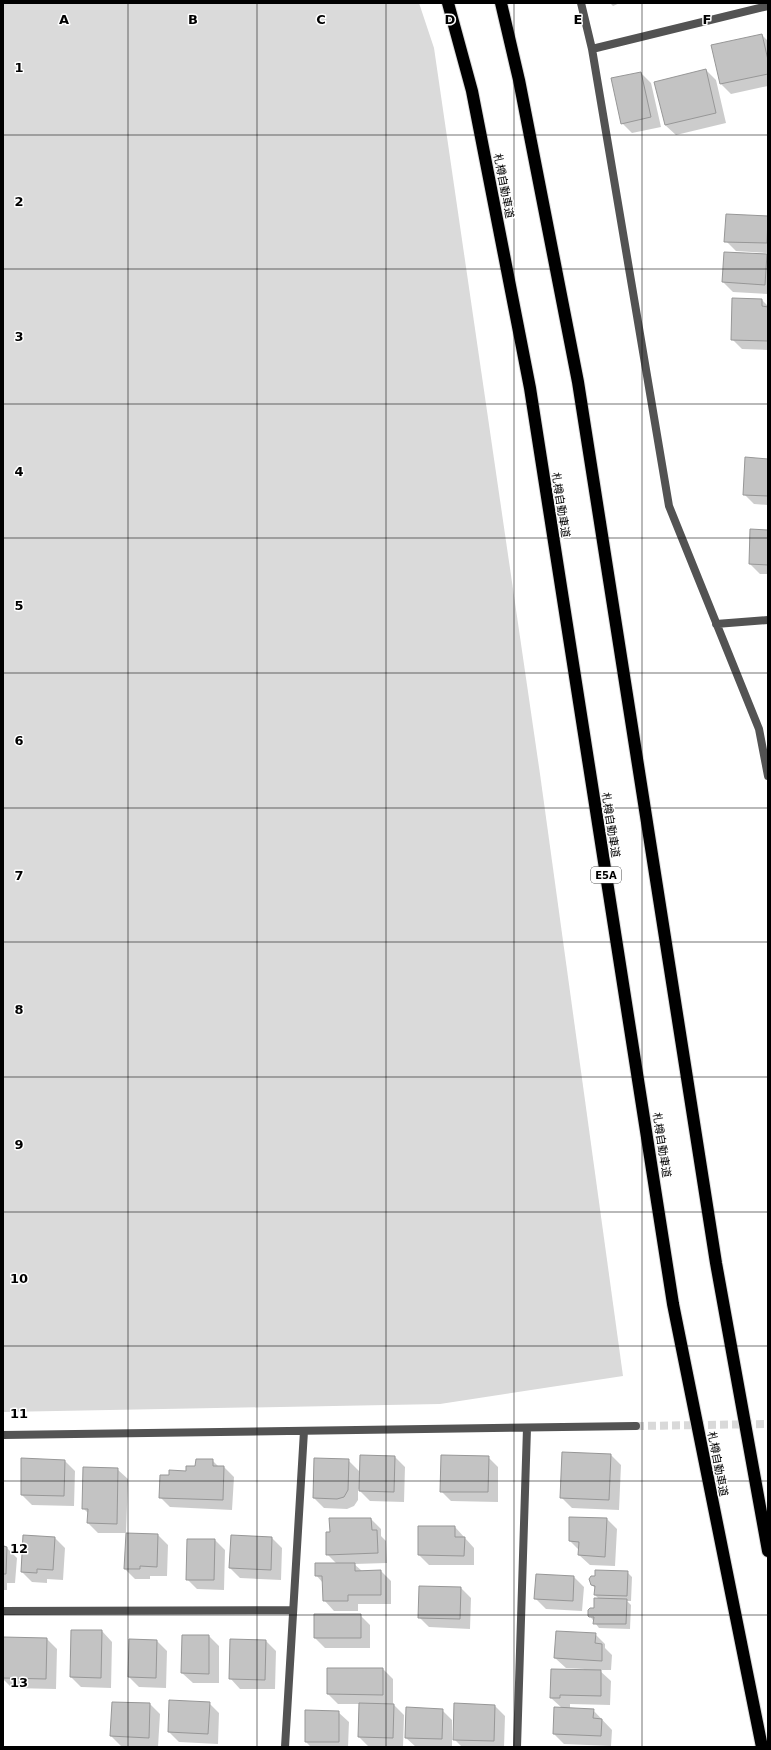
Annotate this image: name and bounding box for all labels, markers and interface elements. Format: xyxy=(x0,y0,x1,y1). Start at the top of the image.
text: A xyxy=(59,12,69,27)
text: B xyxy=(188,12,198,27)
text: C xyxy=(316,12,326,27)
text: D xyxy=(445,12,456,27)
text: E xyxy=(574,12,582,27)
text: F xyxy=(703,12,711,27)
text: 1 xyxy=(14,60,24,75)
street label: 札樽自動車道 xyxy=(491,152,516,220)
text: 2 xyxy=(14,194,24,209)
text: 3 xyxy=(14,329,24,344)
text: 4 xyxy=(14,464,24,479)
street label: 札樽自動車道 xyxy=(549,471,572,539)
text: 5 xyxy=(14,598,24,613)
text: 6 xyxy=(14,733,24,748)
street label: 札樽自動車道 xyxy=(599,791,622,859)
road number: E5A xyxy=(591,867,621,883)
text: 7 xyxy=(14,868,24,883)
text: 8 xyxy=(14,1002,24,1017)
street label: 札樽自動車道 xyxy=(650,1111,673,1179)
text: 9 xyxy=(14,1137,24,1152)
text: 10 xyxy=(10,1271,28,1286)
text: 11 xyxy=(10,1406,28,1421)
street label: 札樽自動車道 xyxy=(705,1430,730,1498)
text: 12 xyxy=(10,1541,28,1556)
text: 13 xyxy=(10,1675,28,1690)

